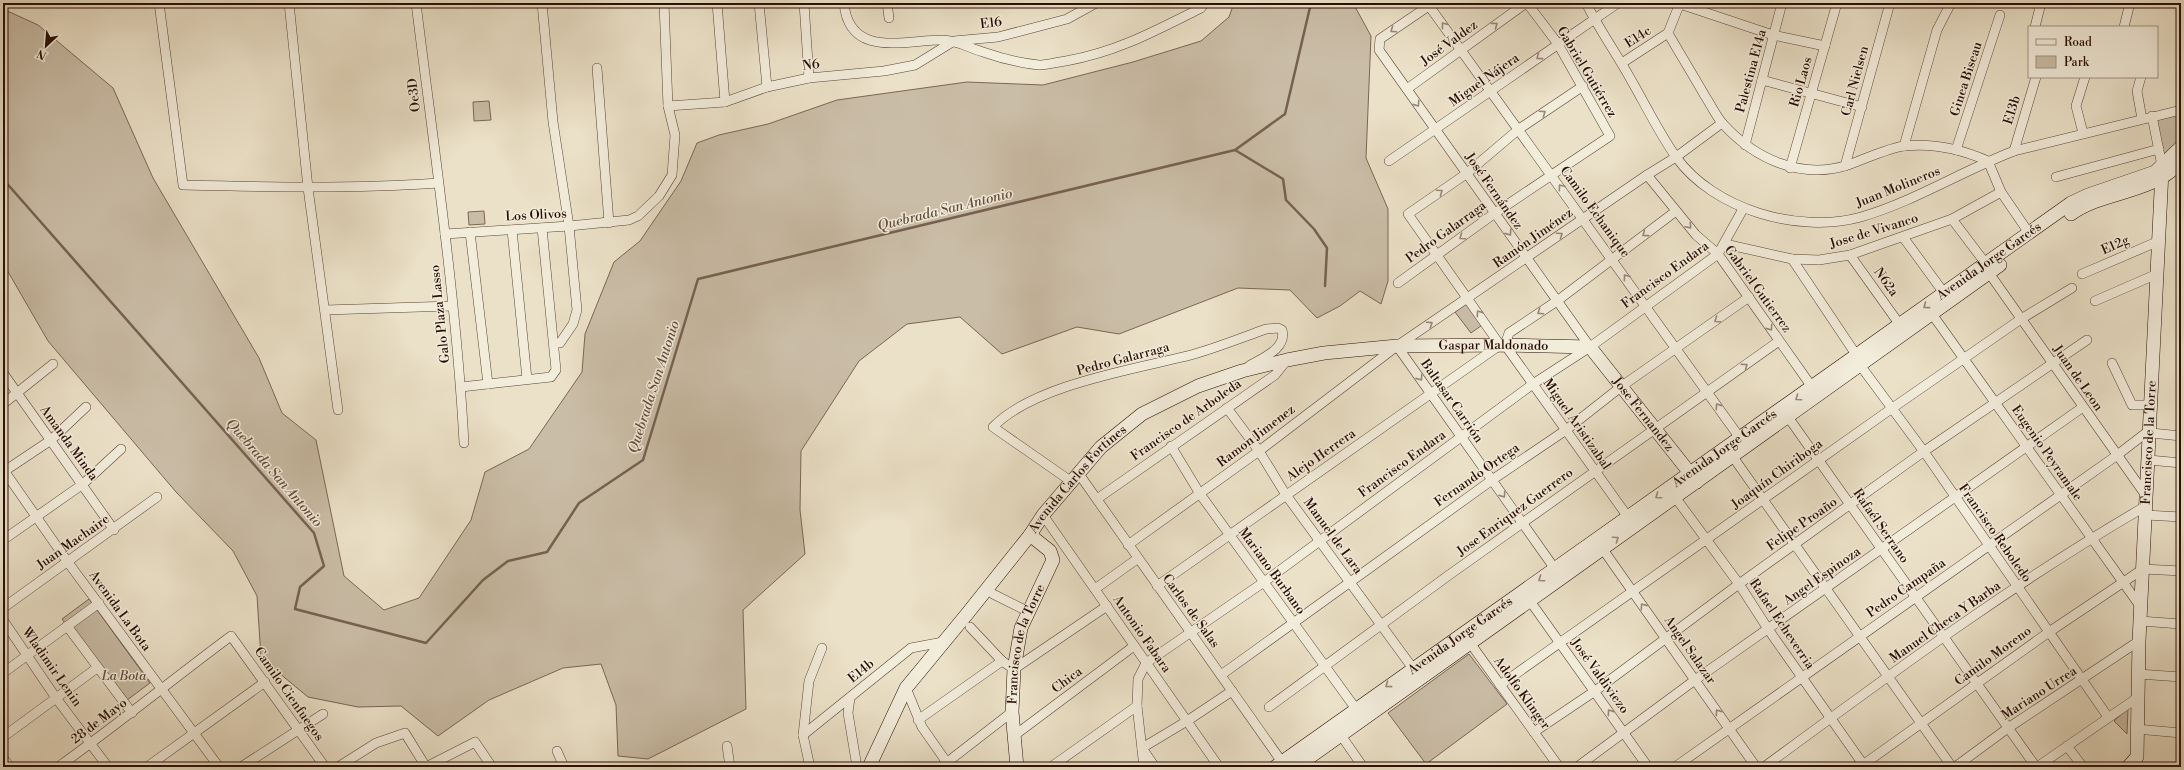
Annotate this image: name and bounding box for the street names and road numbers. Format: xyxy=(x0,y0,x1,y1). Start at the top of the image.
street label: E16 xyxy=(979,14,1003,32)
street label: José Valdez xyxy=(1417,17,1481,70)
street label: E14c xyxy=(1622,22,1655,51)
street label: Gabriel Gutiérrez xyxy=(1553,24,1621,120)
street label: Palestina E14a xyxy=(1732,27,1770,114)
street label: Ginea Biseau xyxy=(1946,39,1986,118)
street label: Carl Nielsen xyxy=(1838,44,1872,118)
street label: Miguel Nájera xyxy=(1446,50,1522,110)
street label: Rio Laos xyxy=(1786,55,1816,109)
street label: N6 xyxy=(801,56,821,74)
street label: Oe3D xyxy=(404,77,424,113)
street label: E13b xyxy=(2000,94,2024,126)
street label: José Fernández xyxy=(1461,149,1526,233)
street label: Camilo Echanique xyxy=(1557,163,1634,261)
street label: Juan Molineros xyxy=(1852,163,1943,212)
street label: Pedro Galarraga xyxy=(1403,197,1490,267)
street label: Los Olivos xyxy=(505,205,568,225)
street label: Ramón Jiménez xyxy=(1490,205,1576,271)
street label: Jose de Vivanco xyxy=(1827,210,1920,252)
street label: Avenida Jorge Garcés xyxy=(1933,218,2045,304)
street label: E12g xyxy=(2098,232,2132,258)
street label: Francisco Endara xyxy=(1618,238,1712,312)
street label: Gabriel Gutierrez xyxy=(1721,242,1795,336)
street label: Galo Plaza Lasso xyxy=(427,264,453,364)
street label: N62a xyxy=(1870,265,1902,300)
street label: Gaspar Maldonado xyxy=(1438,337,1549,354)
street label: Pedro Galarraga xyxy=(1075,339,1172,379)
street label: Juan de Leon xyxy=(2049,341,2107,414)
street label: Baltasar Carrión xyxy=(1417,355,1487,446)
street label: Jose Fernandez xyxy=(1608,373,1677,454)
street label: Francisco de Arboleda xyxy=(1128,375,1245,464)
street label: Miguel Aristizabal xyxy=(1540,375,1614,473)
street label: Francisco de la Torre xyxy=(2138,380,2160,505)
street label: Ramon Jimenez xyxy=(1214,401,1298,471)
street label: Amanda Minda xyxy=(36,402,102,484)
street label: Eugenio Peyramale xyxy=(2008,402,2086,504)
street label: Avenida Jorge Garcés xyxy=(1668,406,1780,492)
street label: Avenida Carlos Fortines xyxy=(1025,421,1130,537)
street label: Alejo Herrera xyxy=(1283,425,1359,485)
street label: Francisco Endara xyxy=(1355,427,1449,501)
street label: Joaquín Chiriboga xyxy=(1727,435,1826,513)
street label: Fernando Ortega xyxy=(1431,440,1523,510)
street label: Jose Enriquez Guerrero xyxy=(1453,464,1576,560)
street label: Francisco Reboledo xyxy=(1955,481,2035,585)
street label: Rafaél Serrano xyxy=(1849,486,1913,566)
street label: Felipe Proaño xyxy=(1764,494,1840,554)
street label: Manuel de Lara xyxy=(1300,495,1366,578)
street label: Juan Machaire xyxy=(33,511,113,574)
street label: Mariano Burbano xyxy=(1235,524,1309,618)
street label: Angel Espinoza xyxy=(1779,543,1864,609)
street label: Pedro Campaña xyxy=(1863,555,1949,621)
street label: Avenida La Bota xyxy=(85,567,155,655)
street label: Carlos de Salas xyxy=(1159,571,1223,651)
street label: Rafael Echeverria xyxy=(1746,576,1818,673)
street label: Manuel Checa Y Barba xyxy=(1886,577,2004,666)
street label: Francisco de la Torre xyxy=(1004,581,1049,705)
street label: Antonio Fabara xyxy=(1109,591,1175,676)
street label: Avenida Jorge Garcés xyxy=(1404,593,1516,679)
street label: Angel Salazar xyxy=(1660,612,1719,687)
street label: Camilo Moreno xyxy=(1952,623,2034,689)
street label: Wladimir Lenin xyxy=(18,624,85,710)
street label: José Valdiviezo xyxy=(1567,634,1633,717)
street label: Camilo Cienfuegos xyxy=(251,644,328,744)
street label: Adolfo Klinger xyxy=(1490,653,1554,733)
street label: E14b xyxy=(845,656,877,686)
street label: Chica xyxy=(1049,663,1086,697)
street label: Mariano Urrea xyxy=(1998,663,2080,723)
street label: 28 de Mayo xyxy=(68,695,130,747)

